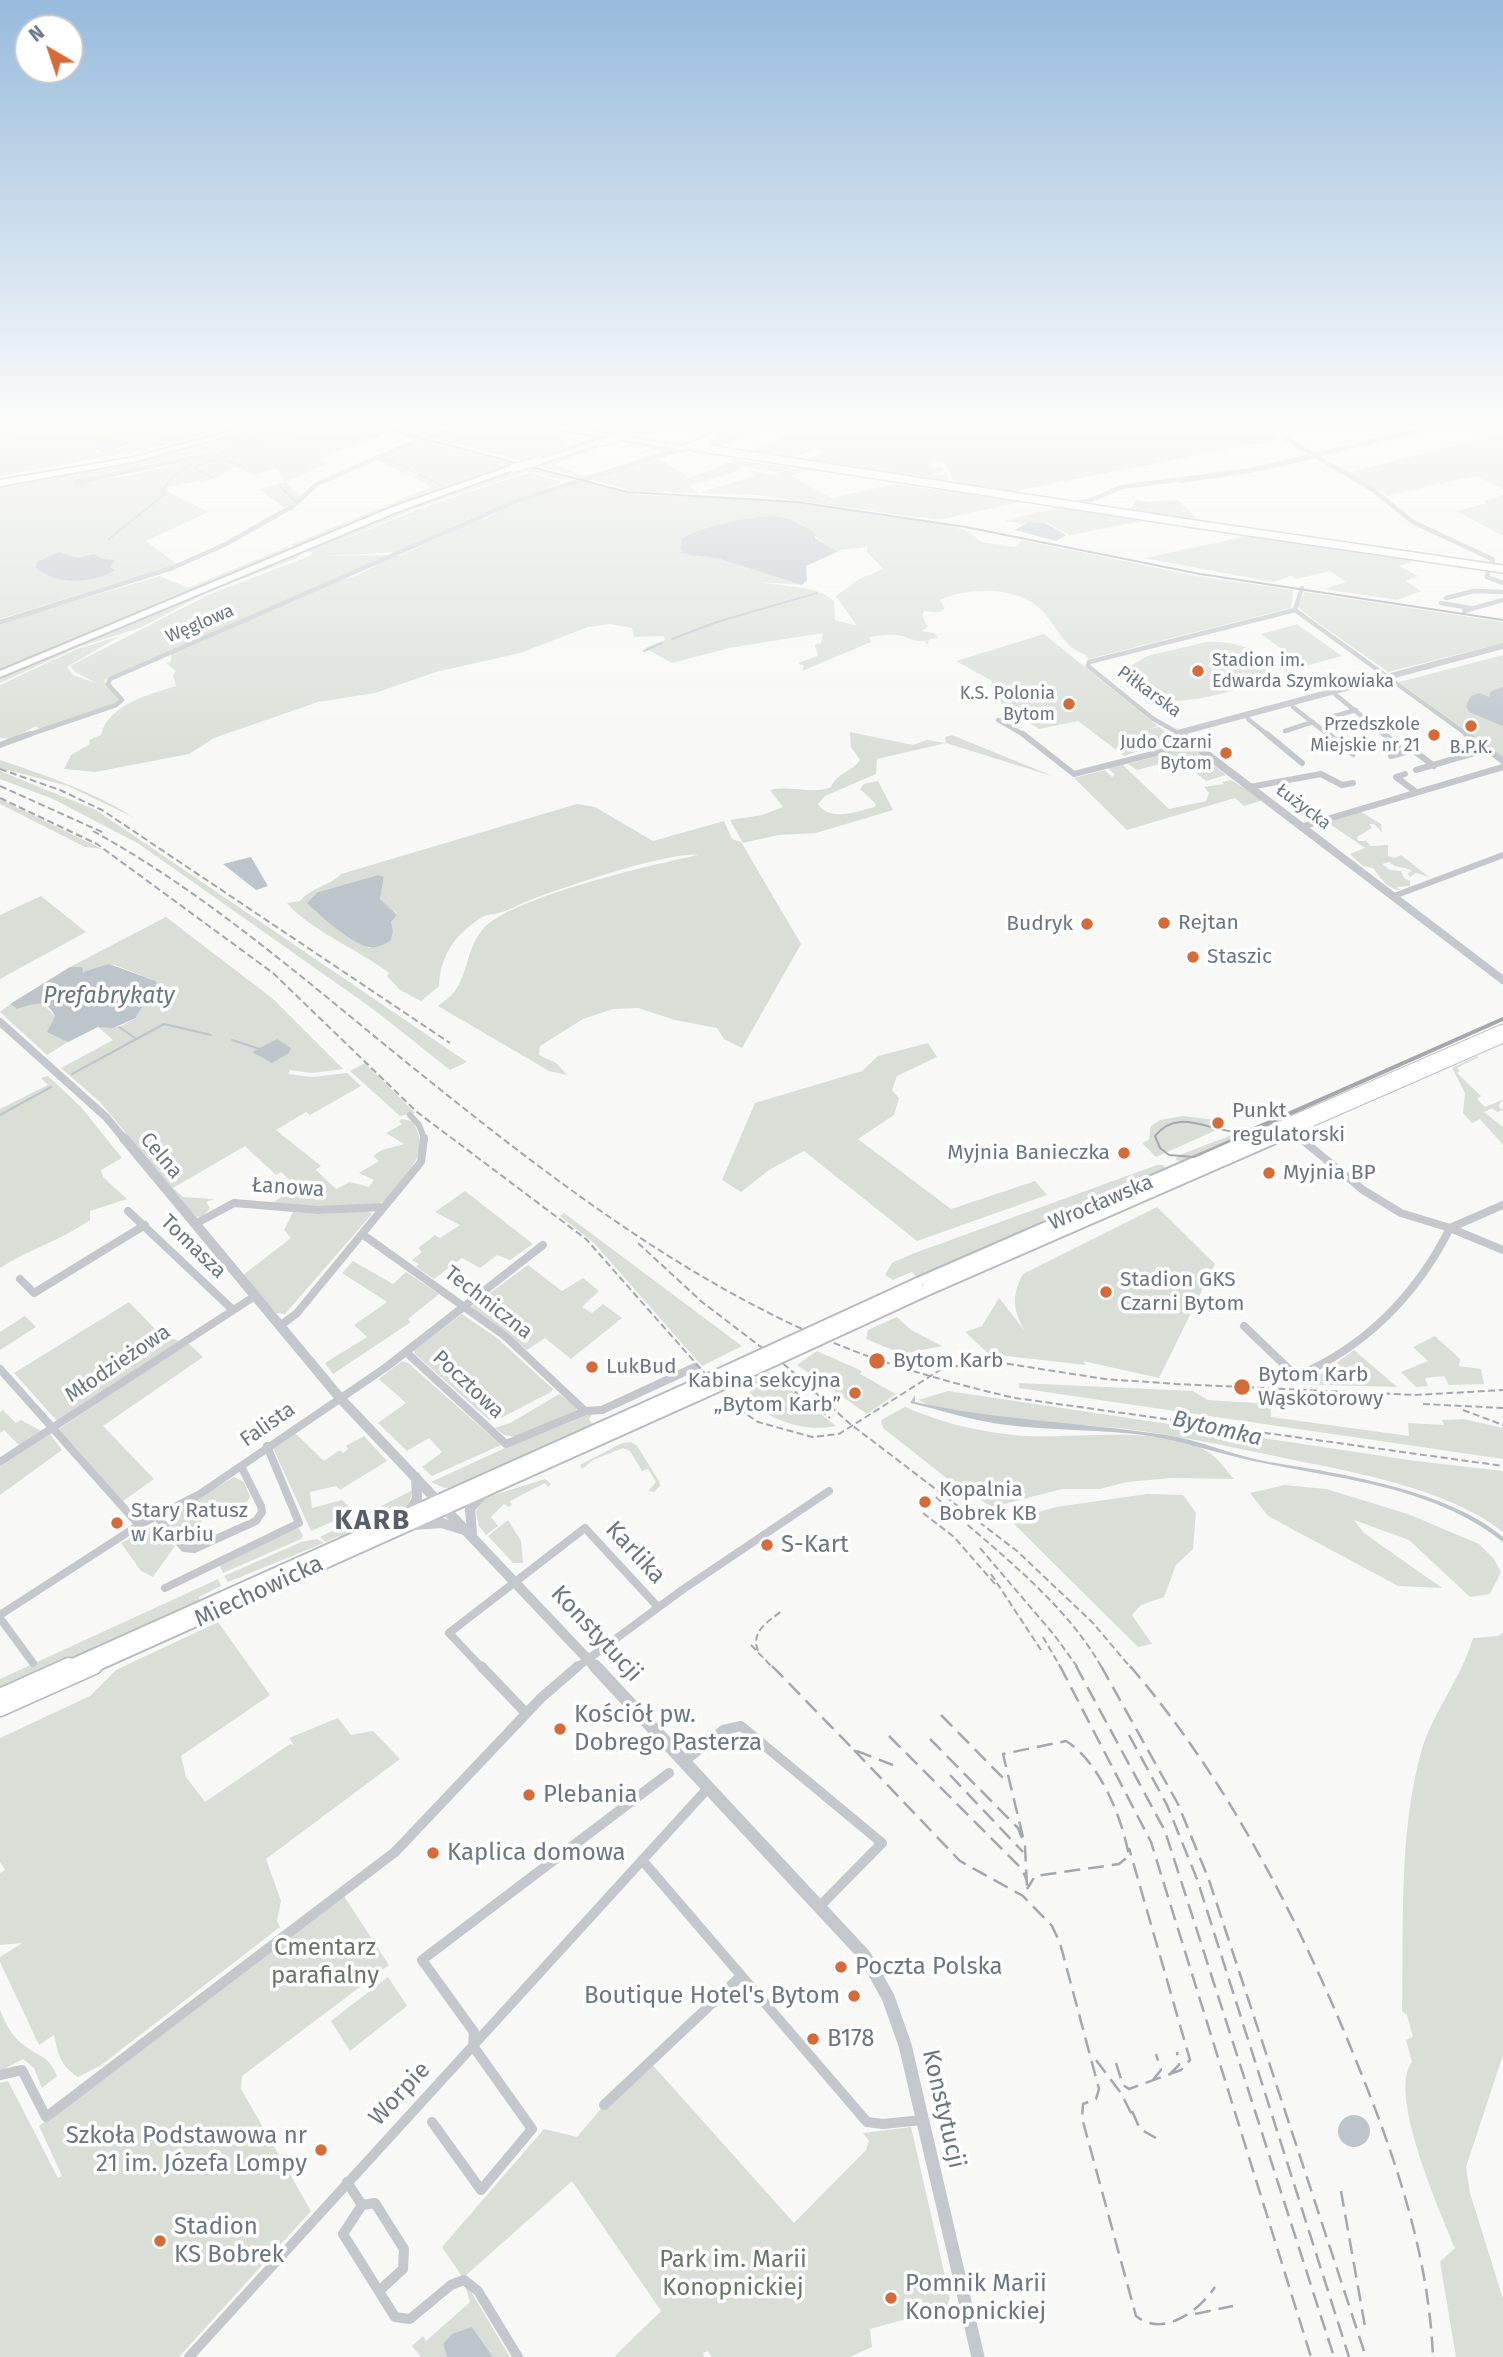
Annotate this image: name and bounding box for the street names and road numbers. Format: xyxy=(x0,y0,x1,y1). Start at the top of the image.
street label: Węglowa xyxy=(163,600,237,648)
street label: Piłkarska xyxy=(1113,662,1185,722)
street label: Łużycka xyxy=(1271,779,1335,835)
street label: Celna xyxy=(134,1128,188,1184)
street label: Wrocławska xyxy=(1045,1170,1157,1236)
street label: Łanowa xyxy=(251,1173,325,1203)
street label: Tomasza xyxy=(155,1210,231,1284)
street label: Techniczna xyxy=(439,1261,537,1345)
street label: Młodzieżowa xyxy=(61,1320,175,1408)
street label: Pocztowa xyxy=(427,1346,509,1424)
street label: Falista xyxy=(236,1397,300,1453)
street label: Karlika xyxy=(599,1516,671,1590)
street label: Miechowicka xyxy=(190,1550,328,1634)
street label: Konstytucji xyxy=(544,1580,648,1688)
street label: Konstytucji xyxy=(915,2047,971,2171)
street label: Worpie xyxy=(363,2056,437,2132)

